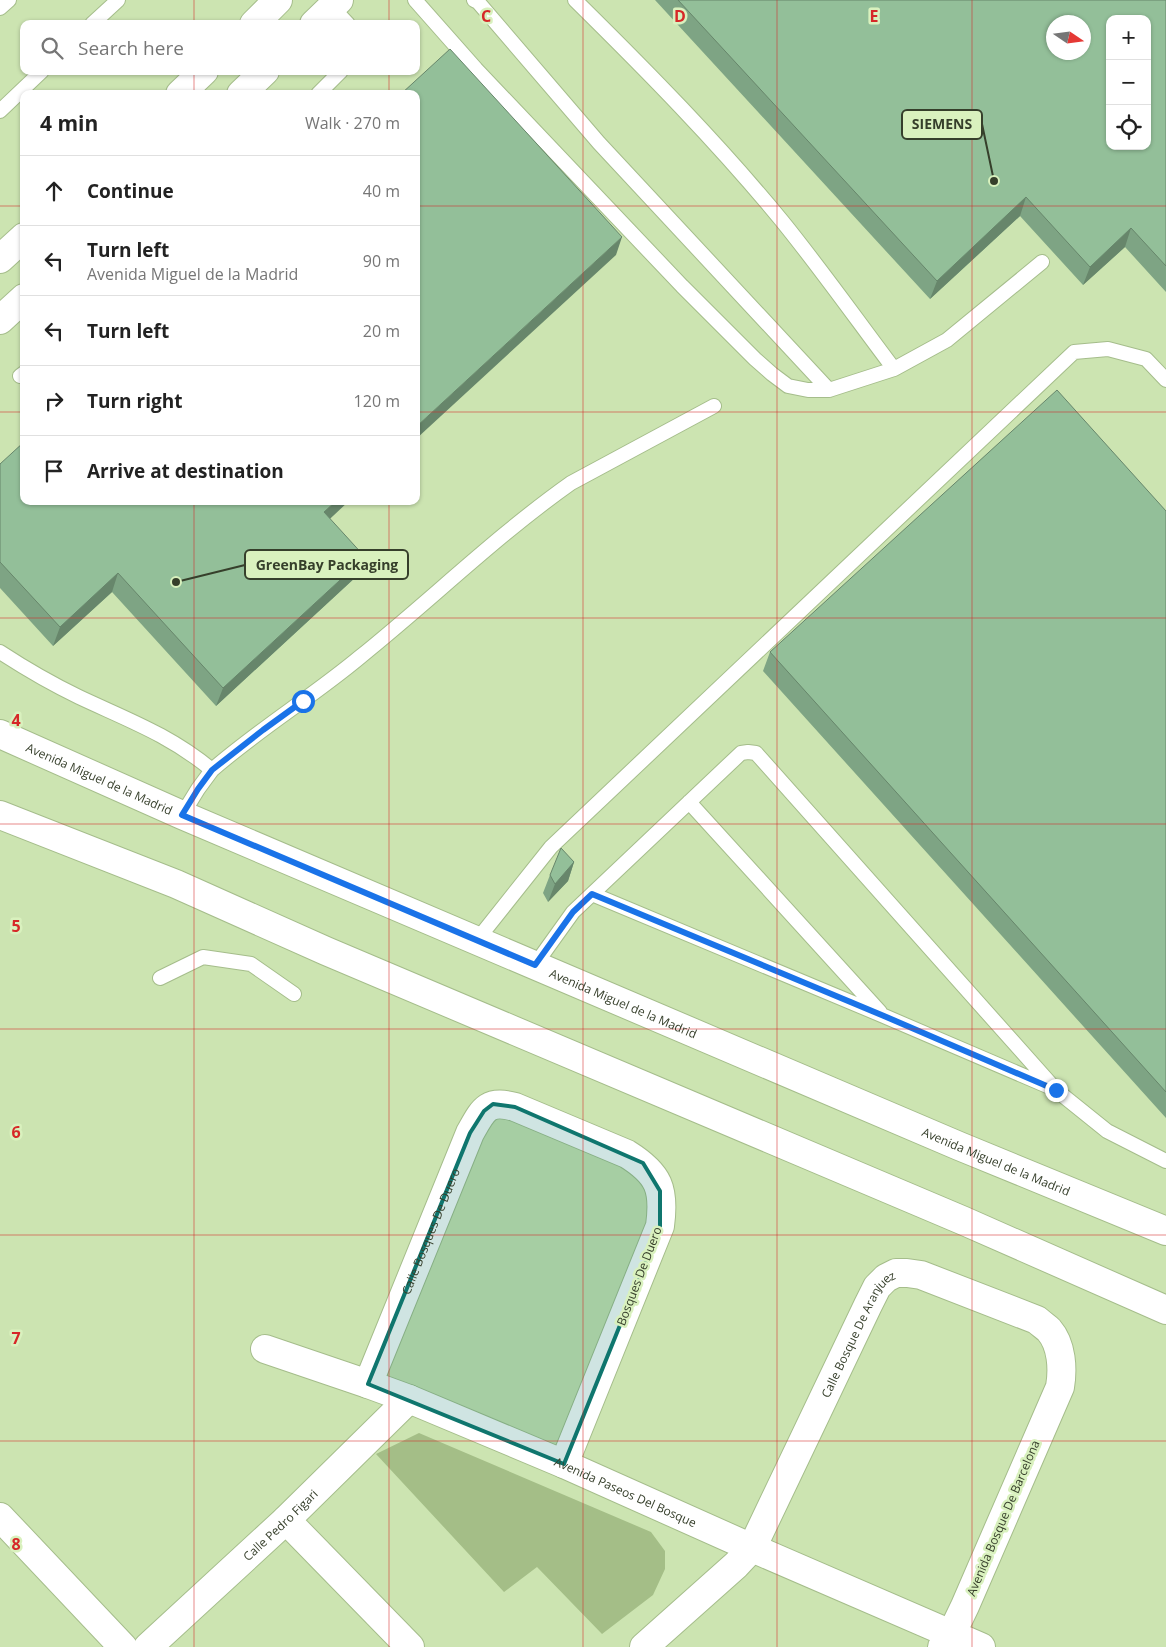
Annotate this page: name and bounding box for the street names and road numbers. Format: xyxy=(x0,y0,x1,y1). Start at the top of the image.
street label: Avenida Miguel de la Madrid xyxy=(24,738,175,818)
street label: Avenida Miguel de la Madrid xyxy=(547,964,700,1042)
street label: Avenida Miguel de la Madrid xyxy=(920,1123,1073,1199)
street label: Calle Bosques De Duero xyxy=(397,1166,463,1297)
street label: Bosques De Duero xyxy=(612,1224,666,1328)
street label: Calle Bosque De Aranjuez xyxy=(817,1266,898,1400)
street label: Avenida Bosque De Barcelona xyxy=(962,1437,1044,1599)
street label: Avenida Paseos Del Bosque xyxy=(552,1452,700,1531)
street label: Calle Pedro Figari xyxy=(239,1485,321,1564)

